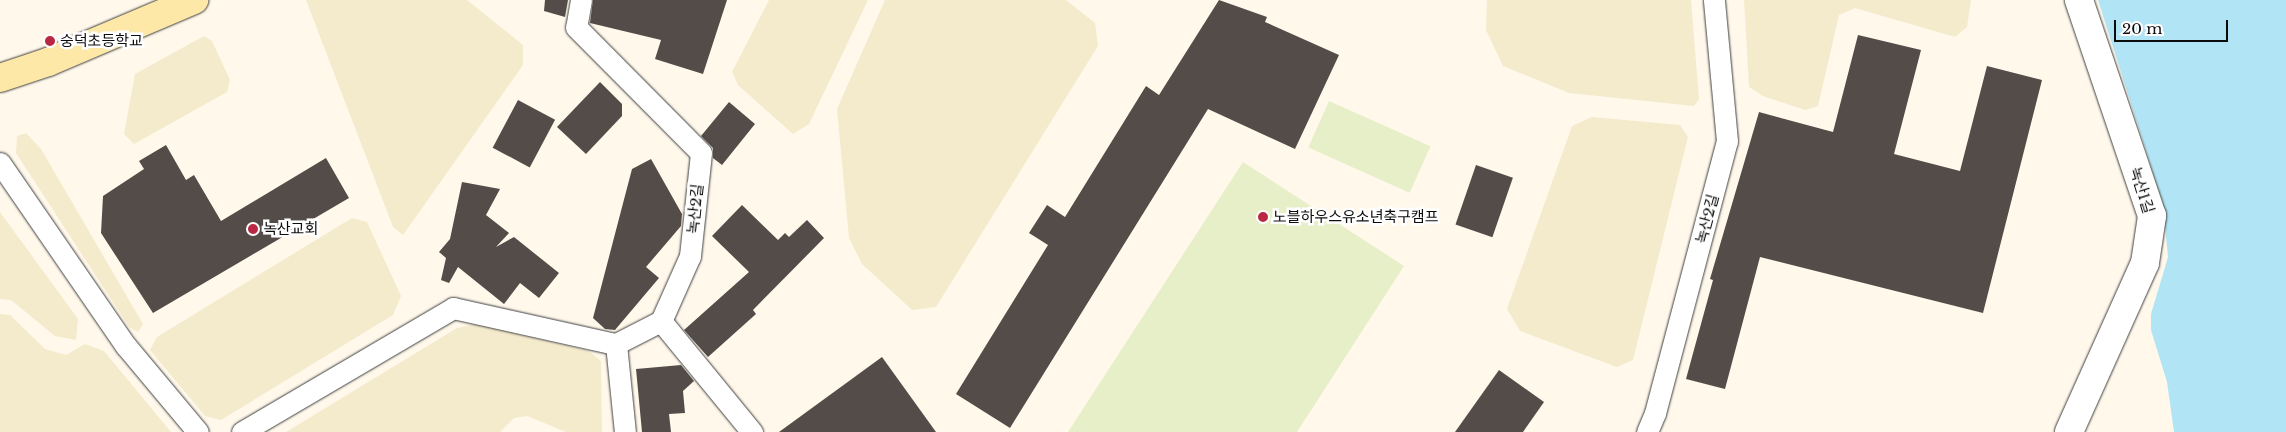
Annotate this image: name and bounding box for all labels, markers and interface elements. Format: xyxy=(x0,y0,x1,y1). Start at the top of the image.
scale bar xyxy=(2116,10,2230,42)
text: 20 m xyxy=(2122,19,2162,38)
place label: 숭덕초등학교 xyxy=(60,32,143,50)
marker: 숭덕초등학교 xyxy=(44,35,56,47)
street label: 녹산1길 xyxy=(2126,164,2158,216)
street label: 녹산2길 xyxy=(683,183,707,235)
street label: 녹산2길 xyxy=(1692,192,1722,246)
place label: 노블하우스유소년축구캠프 xyxy=(1273,208,1439,226)
marker: 노블하우스유소년축구캠프 xyxy=(1257,211,1269,223)
place label: 녹산교회 xyxy=(263,220,318,238)
marker: 녹산교회 xyxy=(247,223,259,235)

